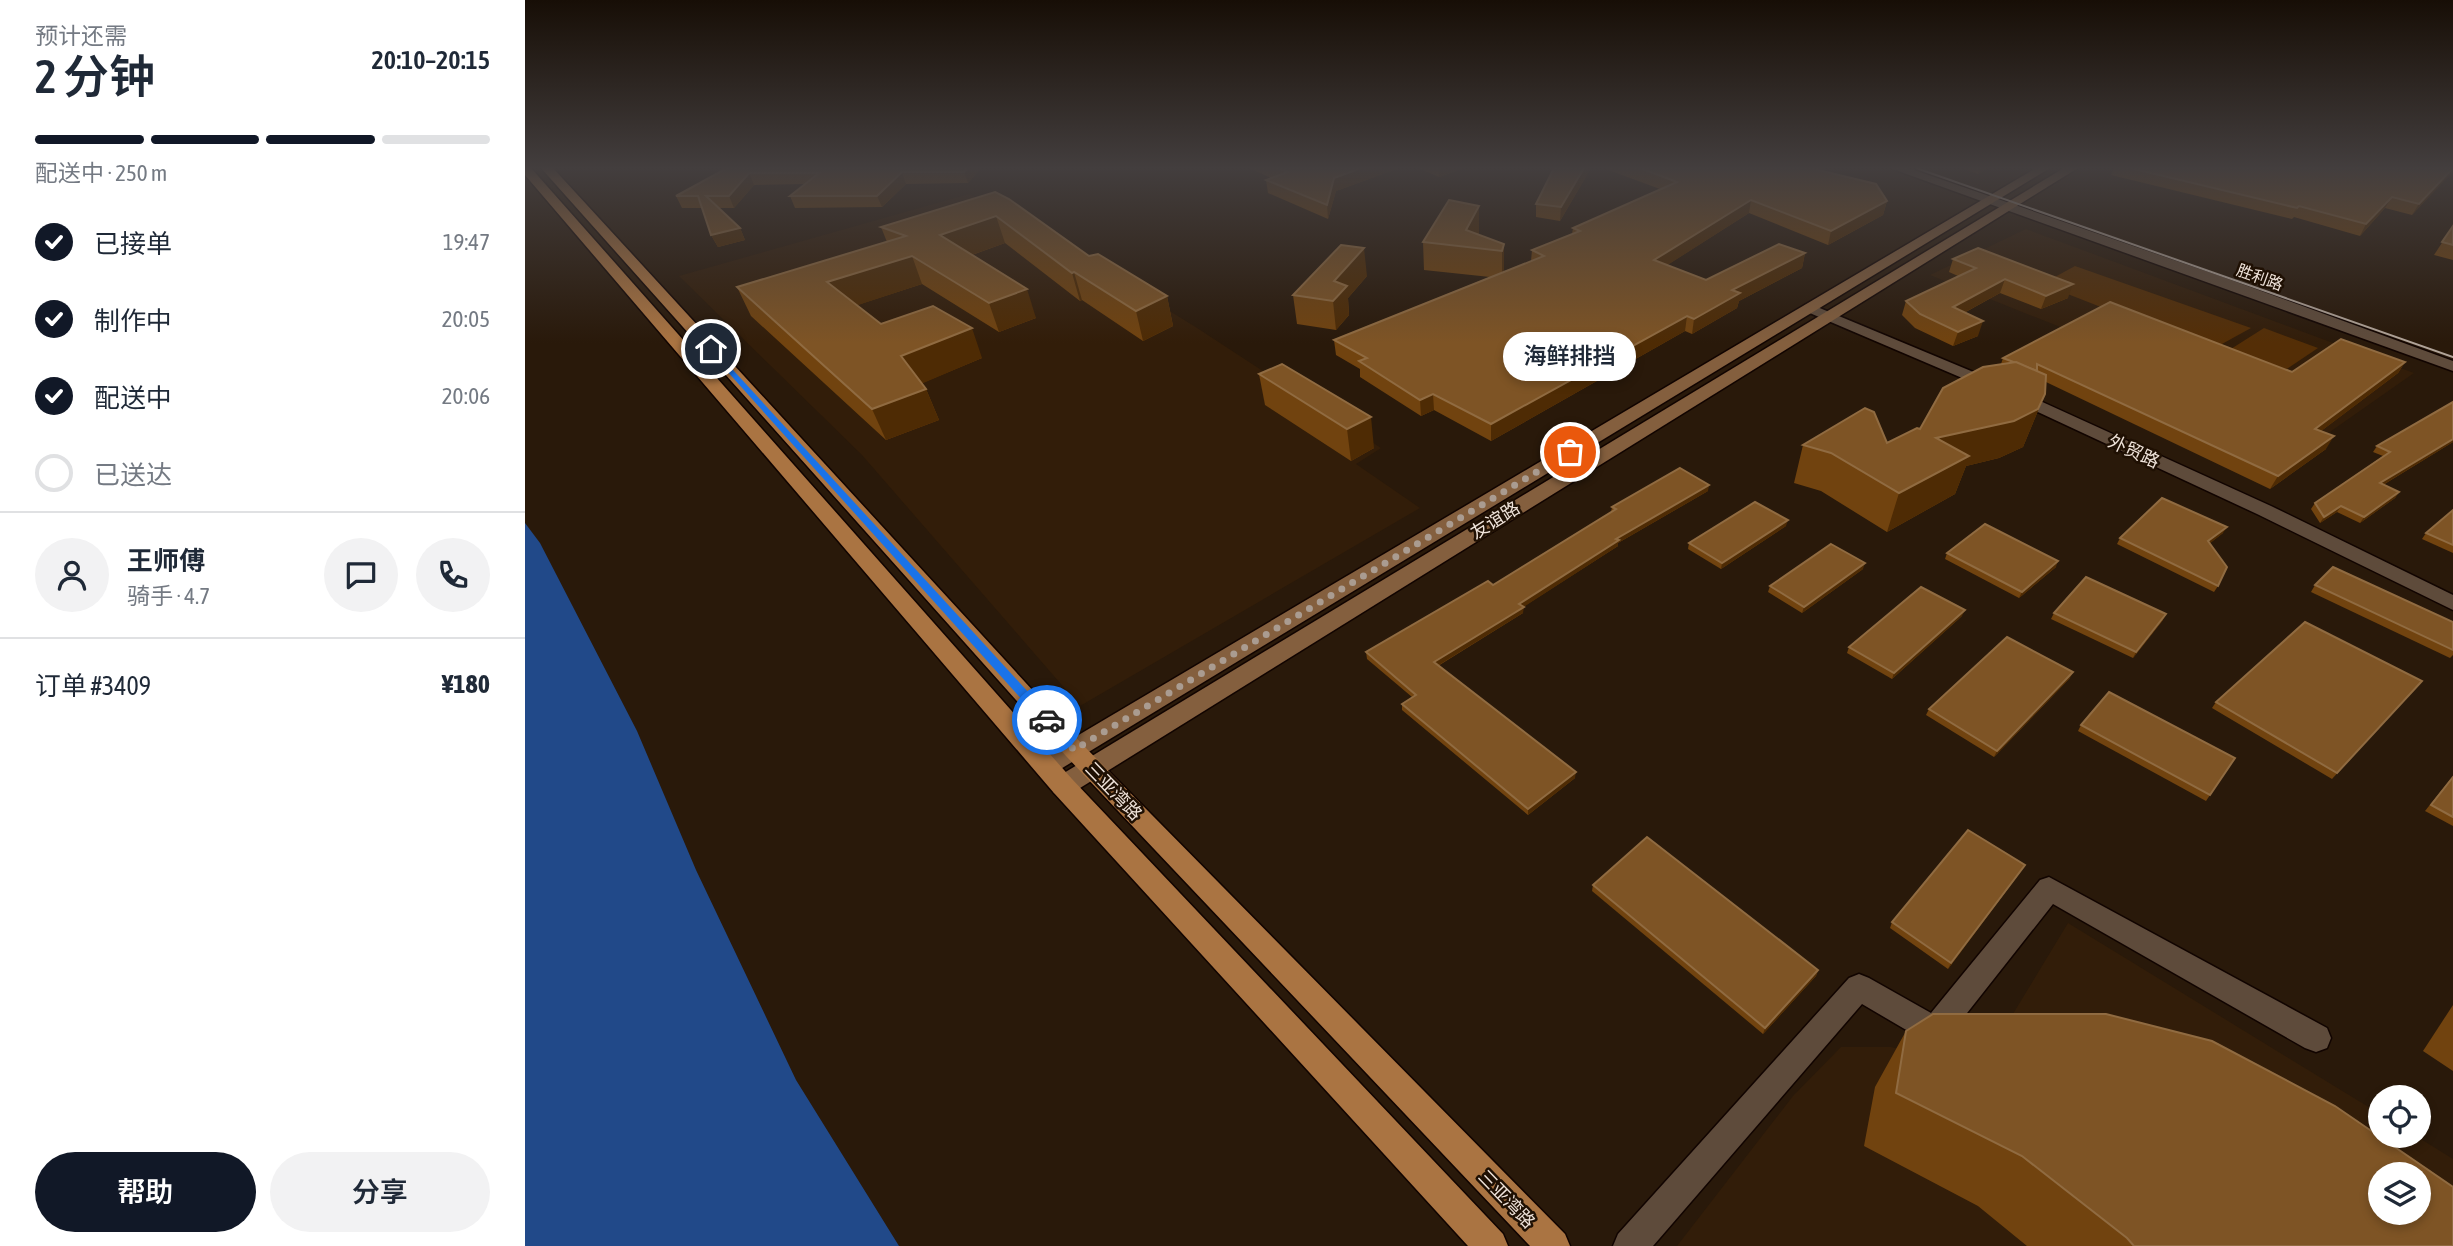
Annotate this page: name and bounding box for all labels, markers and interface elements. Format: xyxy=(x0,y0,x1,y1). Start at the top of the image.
text: 预计还需 xyxy=(35,23,127,49)
text: 20:10–20:15 xyxy=(372,45,490,75)
text: 2 分钟 xyxy=(35,50,155,103)
text: 配送中 · 250 m xyxy=(35,160,167,186)
icon: check xyxy=(35,223,73,261)
text: 已接单 xyxy=(94,229,172,259)
text: 19:47 xyxy=(443,229,490,255)
street label: 胜利路 xyxy=(2234,260,2286,294)
icon: check xyxy=(35,300,73,338)
text: 制作中 xyxy=(94,306,172,336)
text: 20:05 xyxy=(442,306,490,332)
pin xyxy=(681,319,741,379)
icon: home xyxy=(692,330,730,368)
callout: 海鲜排挡 xyxy=(1503,333,1637,382)
text: 海鲜排挡 xyxy=(1524,343,1616,369)
icon: check xyxy=(35,377,73,415)
text: 配送中 xyxy=(94,383,172,413)
text: 20:06 xyxy=(442,383,490,409)
pin xyxy=(1540,422,1600,482)
street label: 外贸路 xyxy=(2105,430,2163,472)
icon: bag xyxy=(1551,433,1589,471)
text: 已送达 xyxy=(94,460,172,490)
street label: 友谊路 xyxy=(1467,497,1523,543)
button: person xyxy=(35,538,109,612)
button: chat xyxy=(324,538,398,612)
button: phone xyxy=(416,538,490,612)
text: 王师傅 xyxy=(127,546,205,576)
text: 骑手 · 4.7 xyxy=(127,583,210,609)
text: ¥180 xyxy=(442,669,490,699)
text: 订单 #3409 xyxy=(35,671,151,701)
courier xyxy=(1012,685,1082,755)
icon: car xyxy=(1028,701,1066,739)
street label: 三亚湾路 xyxy=(1081,758,1147,824)
map controls xyxy=(2368,1085,2431,1225)
button: locate xyxy=(2368,1085,2431,1148)
button: 帮助 xyxy=(35,1152,256,1232)
button: 分享 xyxy=(270,1152,490,1232)
button: layers xyxy=(2368,1162,2431,1225)
street label: 三亚湾路 xyxy=(1474,1166,1540,1232)

